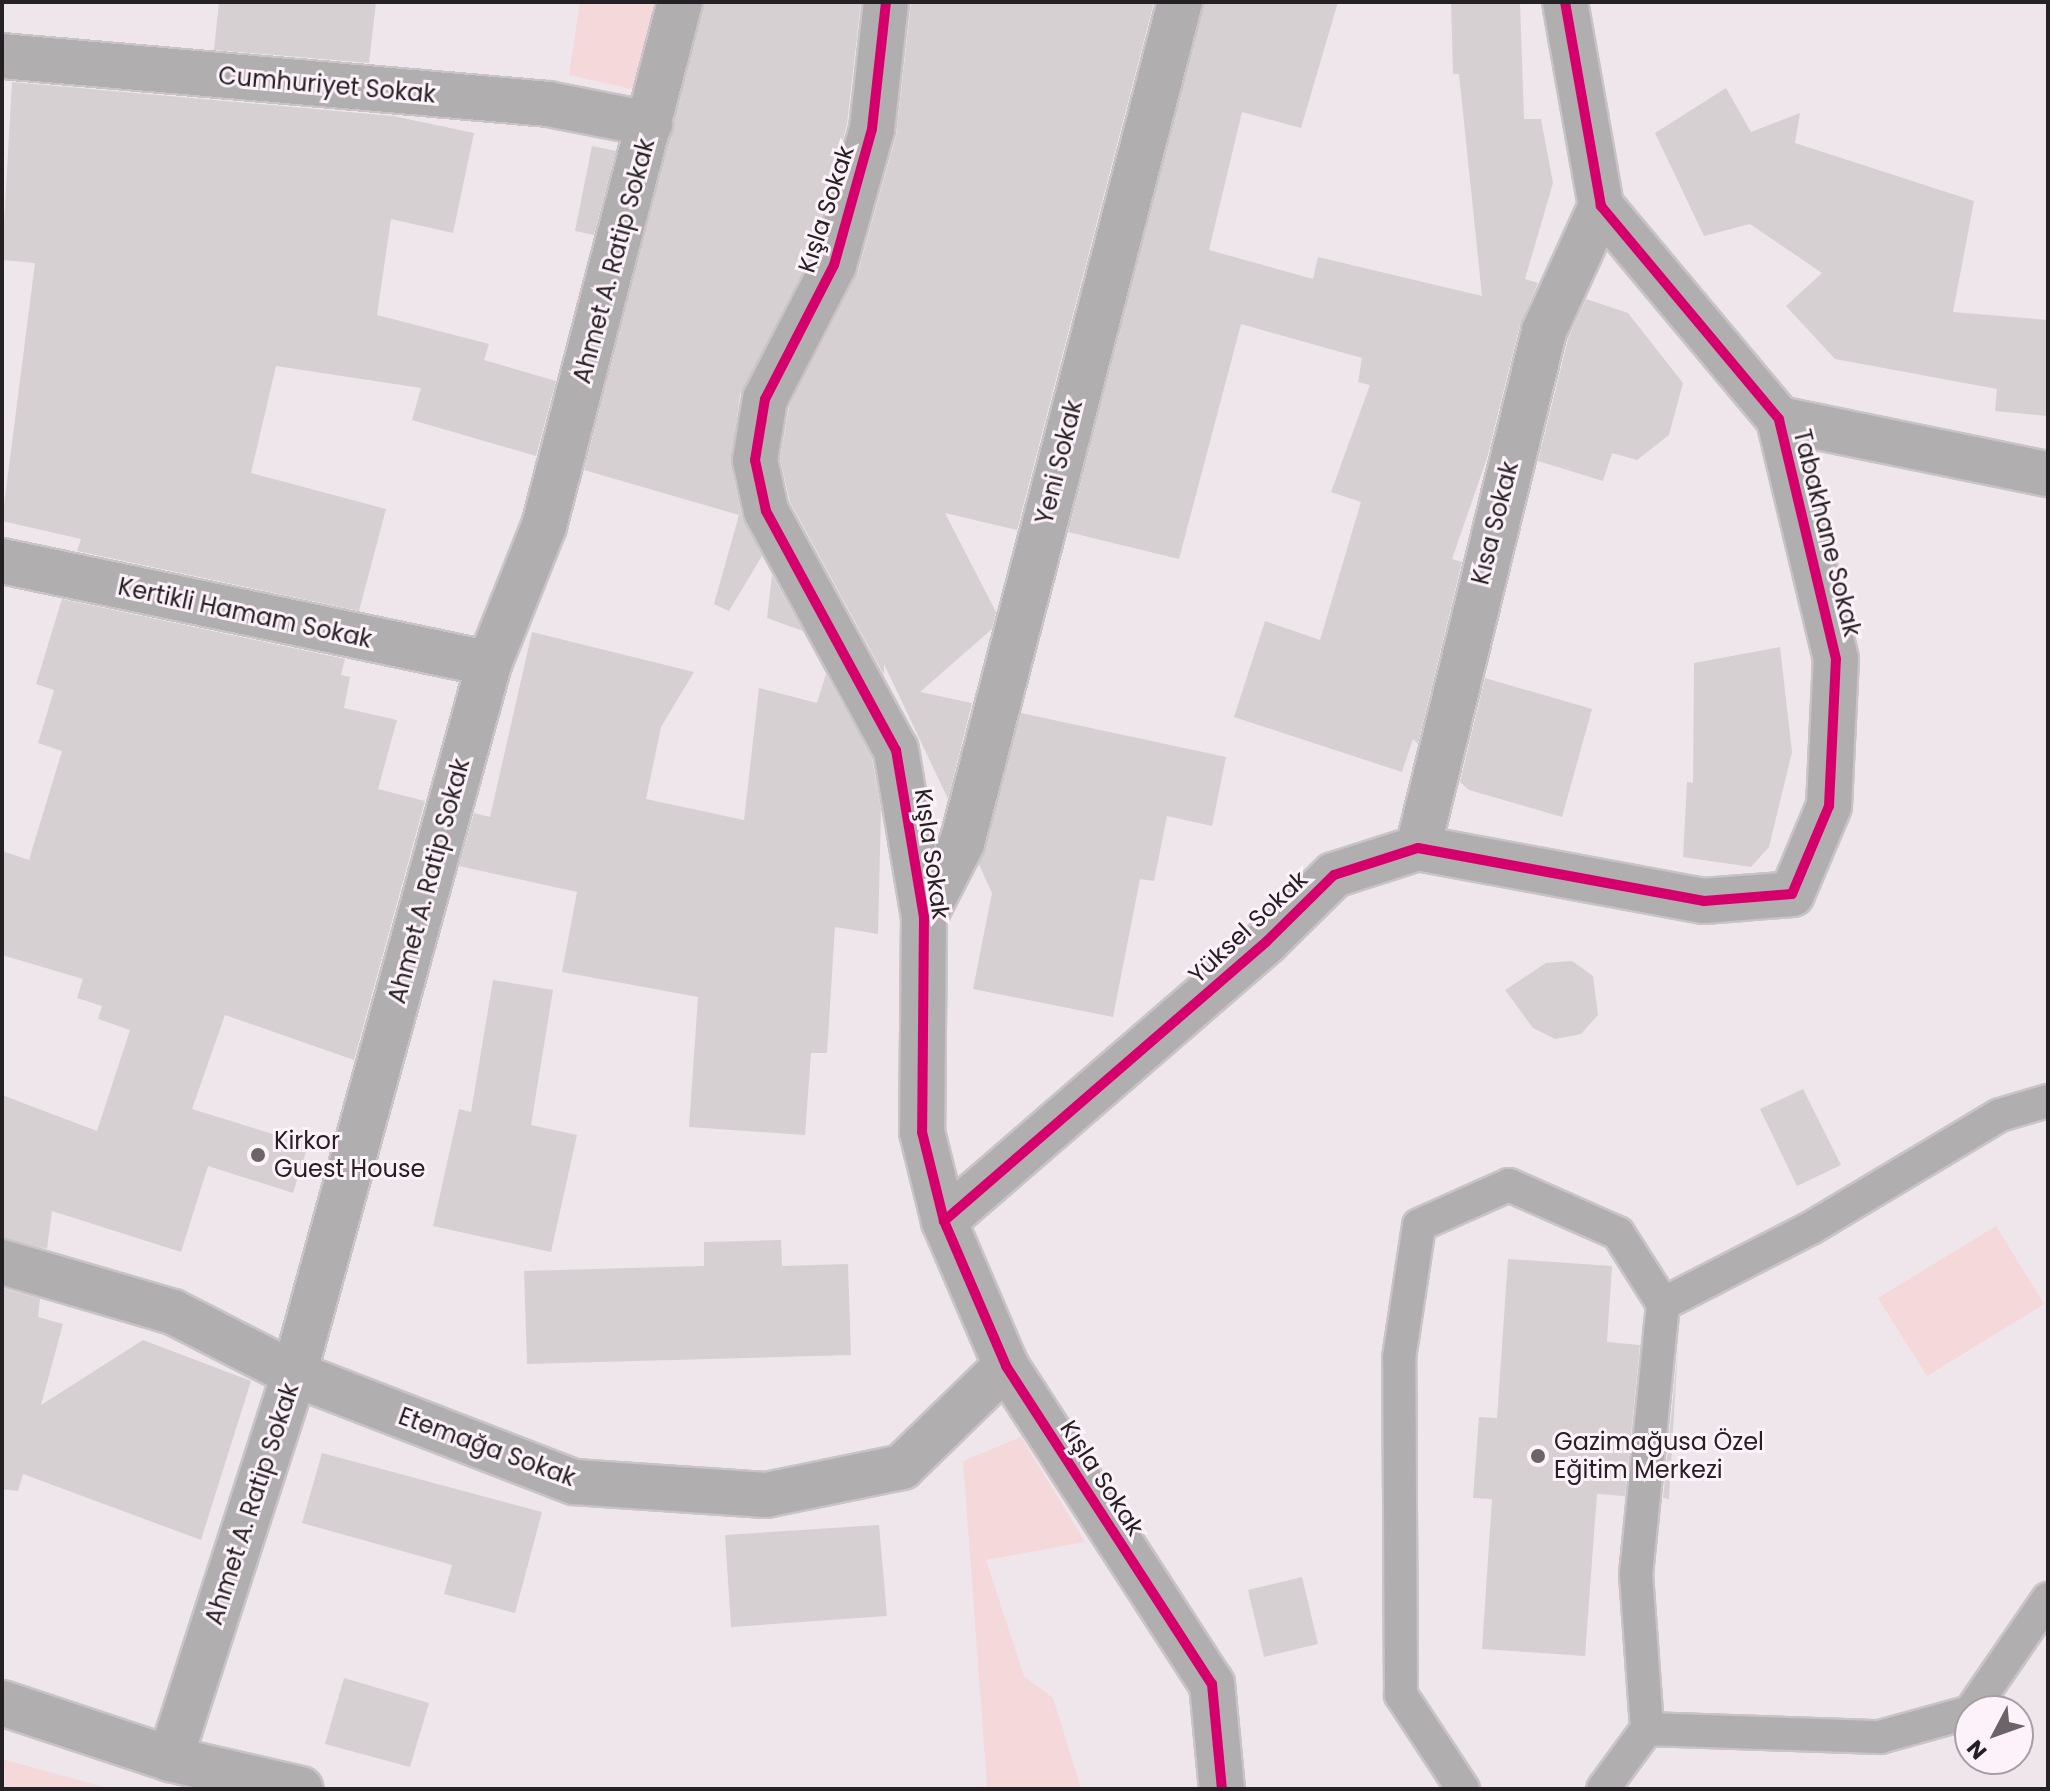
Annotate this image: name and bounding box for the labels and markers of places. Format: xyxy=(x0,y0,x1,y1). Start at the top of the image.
place label: Kirkor Guest House xyxy=(274,1127,425,1183)
marker: Kirkor Guest House xyxy=(249,1146,267,1164)
place label: Gazimağusa Özel Eğitim Merkezi xyxy=(1554,1428,1764,1484)
marker: Gazimağusa Özel Eğitim Merkezi xyxy=(1529,1447,1547,1465)

